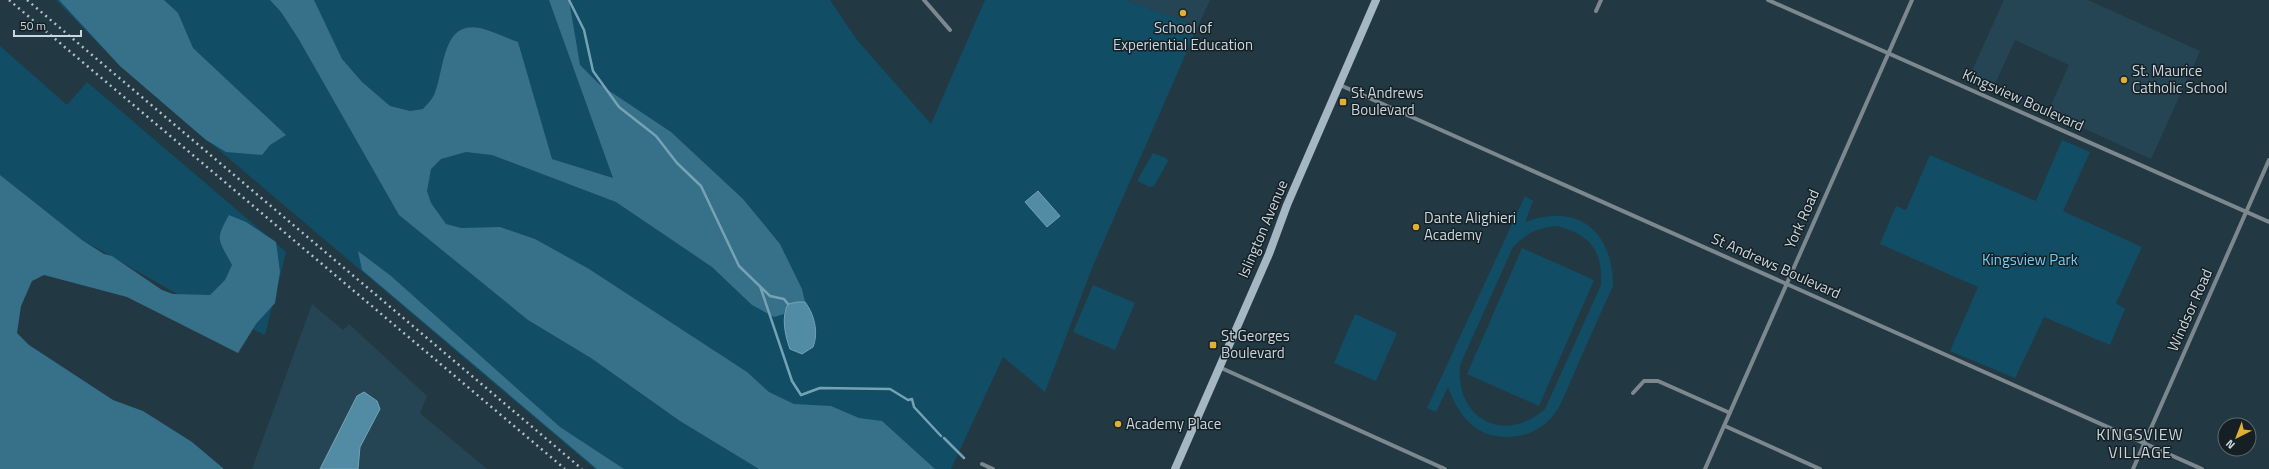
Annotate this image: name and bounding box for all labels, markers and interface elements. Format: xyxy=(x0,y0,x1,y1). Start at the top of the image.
marker: School of Experiential Education xyxy=(1178,8,1188,18)
scale bar xyxy=(14,12,81,38)
text: 50 m xyxy=(20,16,46,35)
place label: School of Experiential Education xyxy=(1113,16,1253,56)
place label: St. Maurice Catholic School xyxy=(2132,59,2228,99)
street label: Kingsview Boulevard xyxy=(1959,62,2088,137)
marker: St. Maurice Catholic School xyxy=(2119,75,2129,85)
place label: St Andrews Boulevard xyxy=(1351,81,1423,121)
marker: St Andrews Boulevard xyxy=(1338,97,1348,107)
street label: Islington Avenue xyxy=(1232,176,1294,281)
street label: York Road xyxy=(1778,185,1825,252)
place label: Dante Alighieri Academy xyxy=(1424,206,1516,246)
marker: Dante Alighieri Academy xyxy=(1411,222,1421,232)
street label: St Andrews Boulevard xyxy=(1708,227,1844,304)
park label: Kingsview Park xyxy=(1982,248,2078,271)
street label: Windsor Road xyxy=(2161,265,2218,355)
place label: St Georges Boulevard xyxy=(1221,324,1290,364)
marker: St Georges Boulevard xyxy=(1208,340,1218,350)
place label: Academy Place xyxy=(1126,412,1221,435)
north arrow xyxy=(2217,417,2257,457)
marker: Academy Place xyxy=(1113,419,1123,429)
district label: KINGSVIEW VILLAGE xyxy=(2096,422,2184,464)
text: N xyxy=(2222,436,2238,453)

